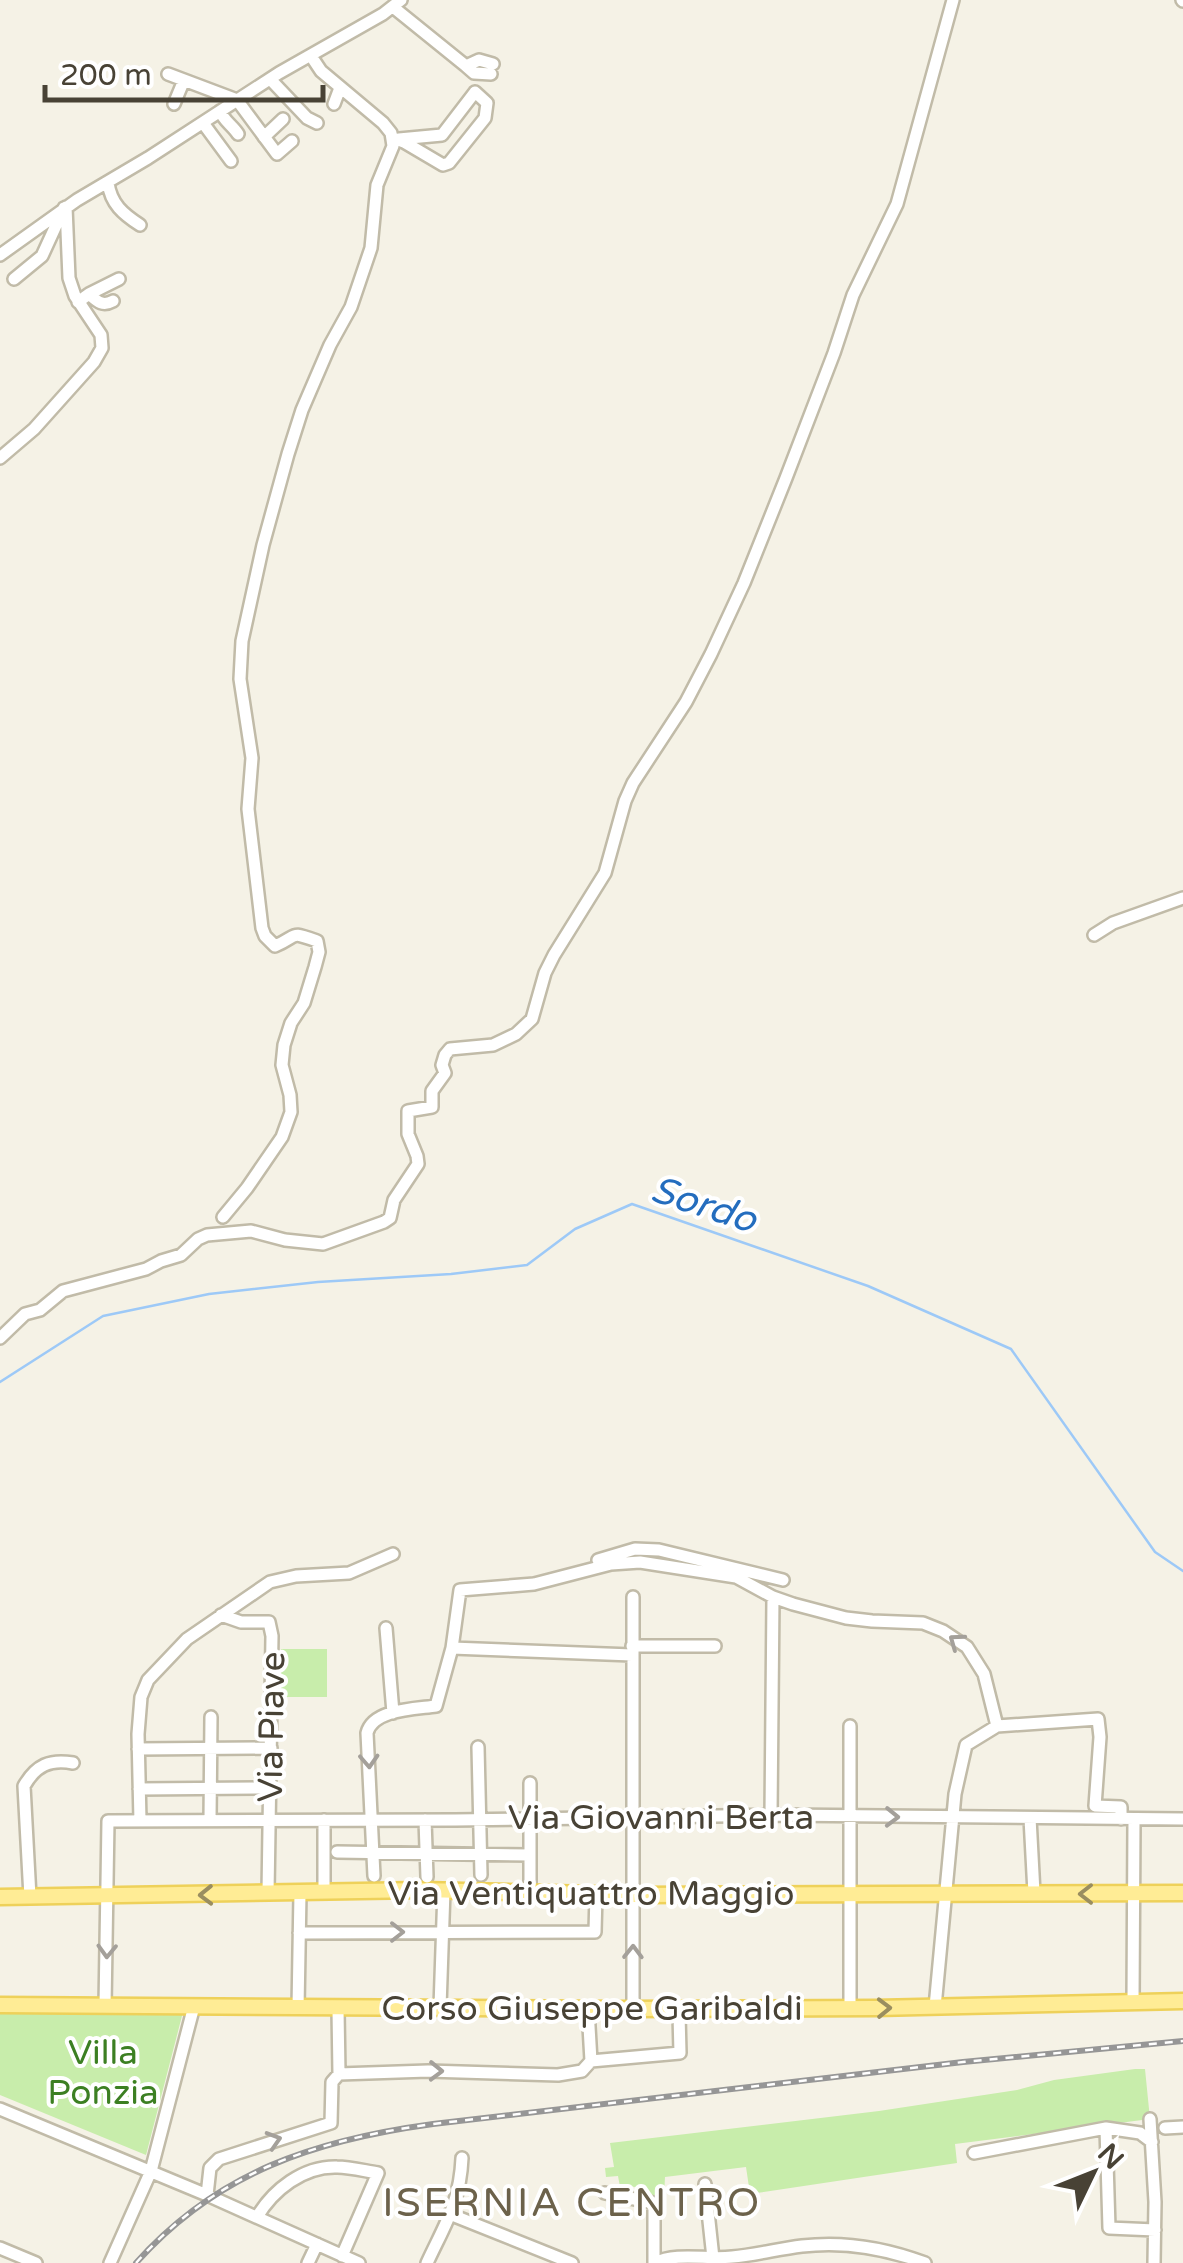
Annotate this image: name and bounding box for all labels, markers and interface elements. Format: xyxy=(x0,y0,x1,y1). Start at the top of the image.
scale bar xyxy=(45,40,322,102)
text: 200 m xyxy=(60,57,152,94)
water label: Sordo xyxy=(645,1166,764,1244)
one-way arrow xyxy=(949,1635,967,1653)
street label: Via Piave xyxy=(250,1651,294,1803)
one-way arrow xyxy=(358,1754,379,1770)
street label: Via Giovanni Berta xyxy=(508,1797,814,1839)
one-way arrow xyxy=(886,1806,901,1828)
street label: Via Ventiquattro Maggio xyxy=(388,1873,794,1915)
one-way arrow xyxy=(1077,1883,1092,1905)
one-way arrow xyxy=(198,1884,214,1905)
one-way arrow xyxy=(390,1921,405,1943)
one-way arrow xyxy=(96,1944,117,1960)
one-way arrow xyxy=(623,1944,644,1960)
street label: Corso Giuseppe Garibaldi xyxy=(381,1988,803,2030)
one-way arrow xyxy=(876,1997,892,2018)
park label: Villa Ponzia xyxy=(47,2032,159,2114)
one-way arrow xyxy=(429,2061,445,2082)
north arrow xyxy=(1043,2123,1143,2223)
one-way arrow xyxy=(264,2131,281,2152)
text: N xyxy=(1090,2137,1131,2176)
district label: ISERNIA CENTRO xyxy=(382,2179,762,2227)

